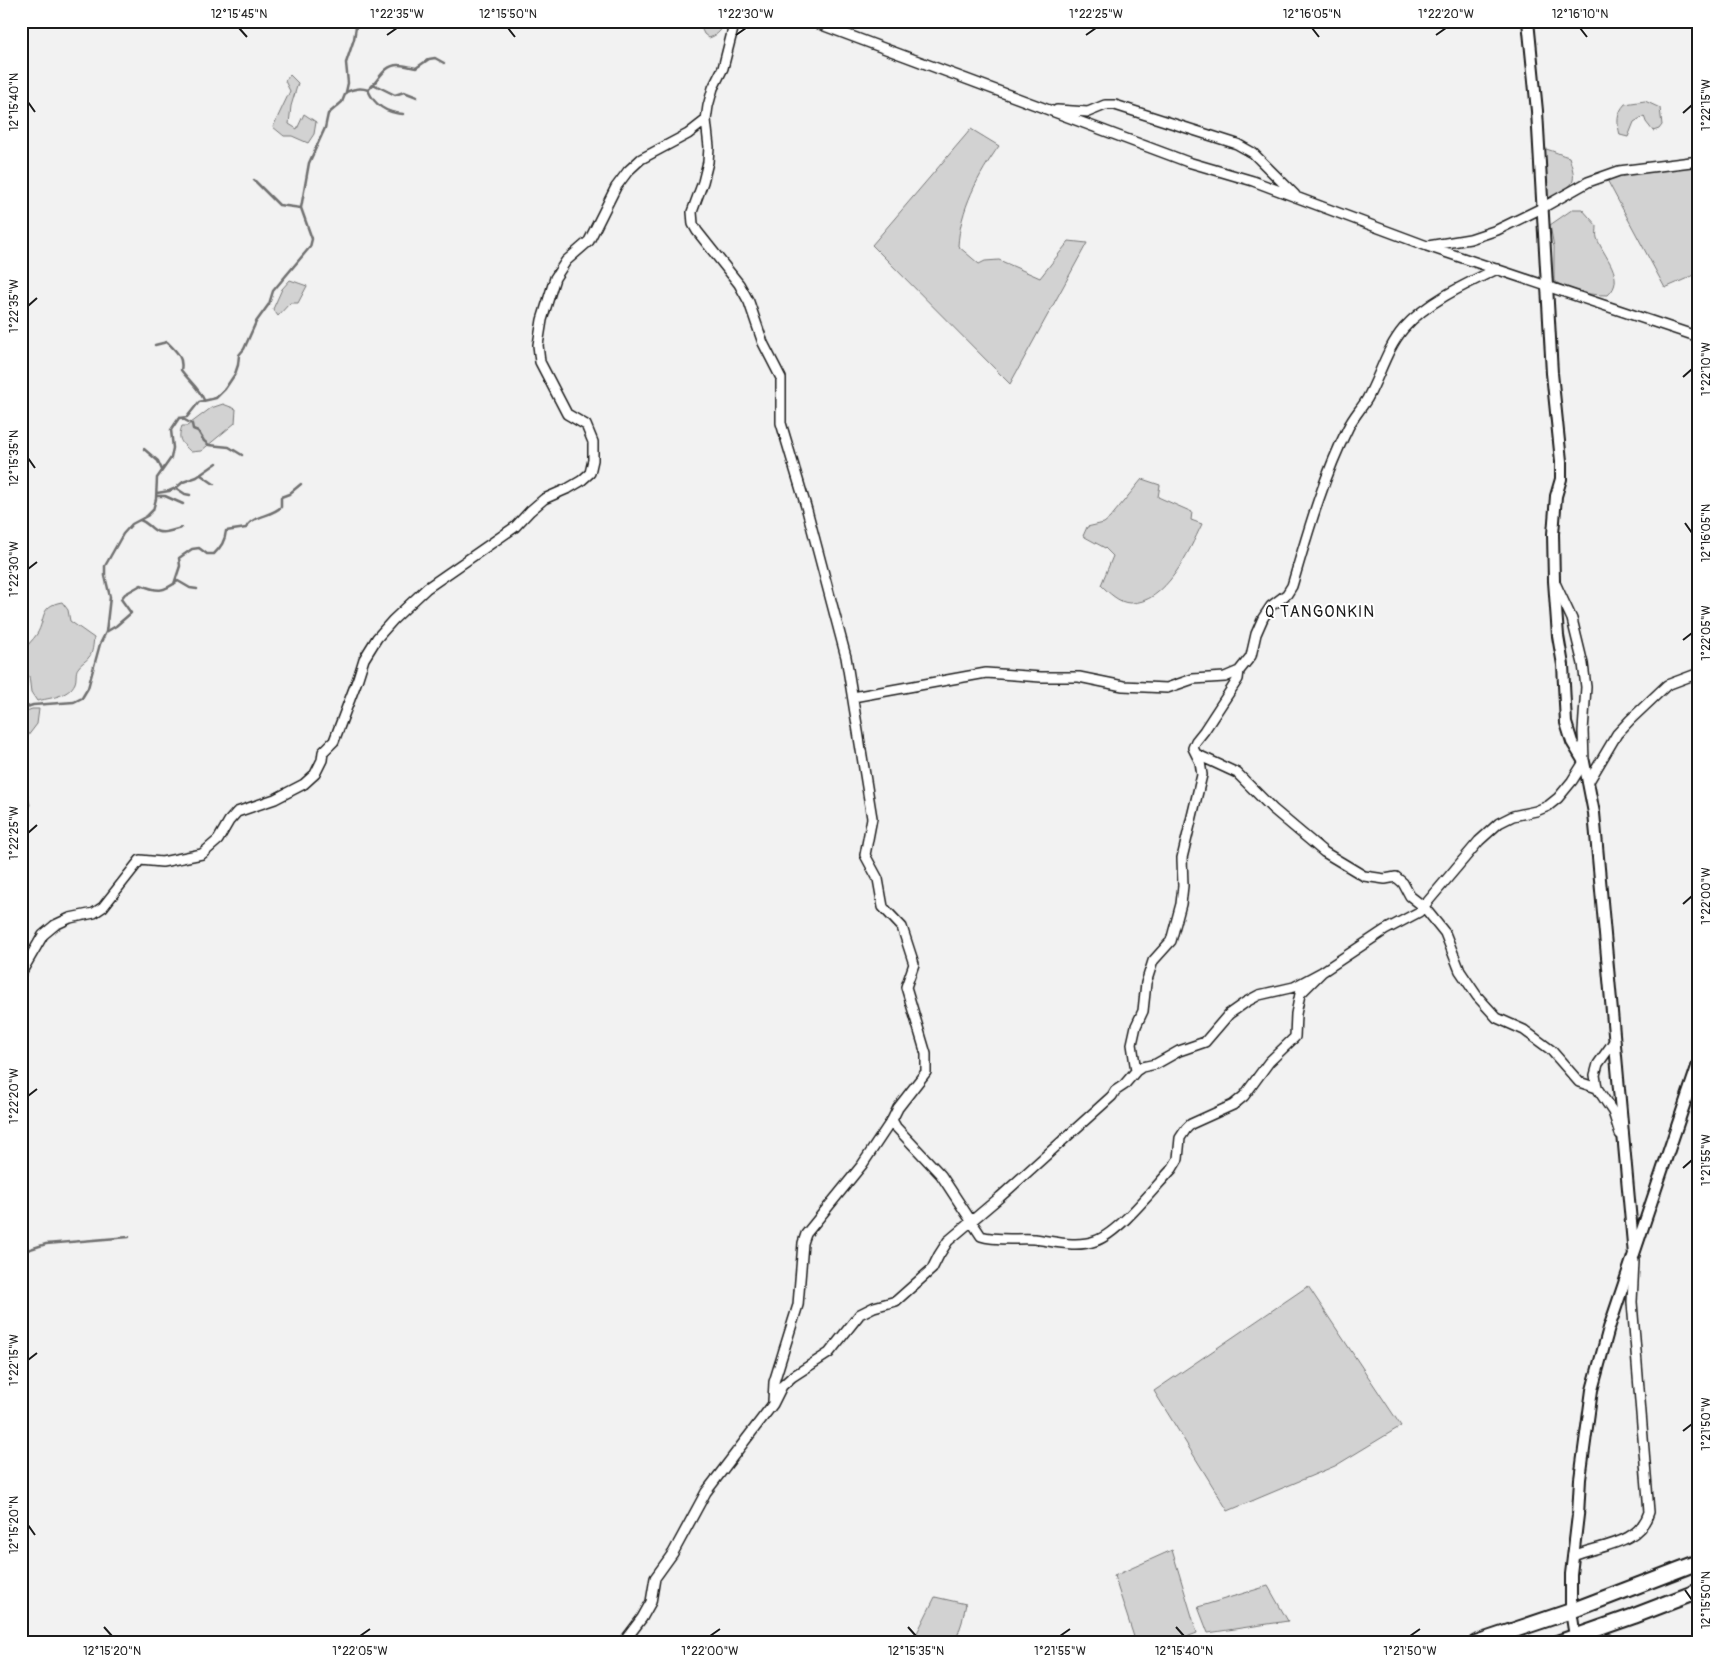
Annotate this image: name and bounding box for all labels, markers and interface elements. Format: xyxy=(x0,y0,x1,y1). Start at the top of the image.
text: 12°15'45"N xyxy=(211,7,267,22)
text: 1°22'35"W xyxy=(370,7,424,22)
text: 12°15'50"N xyxy=(479,7,537,22)
text: 1°22'30"W xyxy=(718,7,774,22)
text: 1°22'25"W xyxy=(1069,7,1123,22)
text: 12°16'05"N xyxy=(1283,7,1341,22)
text: 1°22'20"W xyxy=(1418,7,1474,22)
text: 12°16'10"N xyxy=(1552,7,1608,22)
text: 12°15'40"N xyxy=(7,73,22,131)
text: 1°22'15"W xyxy=(1699,79,1714,131)
text: 1°22'35"W xyxy=(7,279,22,333)
text: 1°22'10"W xyxy=(1699,342,1714,396)
text: 12°15'35"N xyxy=(7,430,22,486)
text: 12°16'05"N xyxy=(1699,504,1714,562)
text: 1°22'30"W xyxy=(7,541,22,597)
district label: Q TANGONKIN xyxy=(1265,602,1375,622)
text: 1°22'05"W xyxy=(1699,605,1714,661)
text: 1°22'25"W xyxy=(7,806,22,860)
text: 1°22'00"W xyxy=(1699,867,1714,925)
text: 1°22'20"W xyxy=(7,1068,22,1124)
text: 1°21'55"W xyxy=(1699,1134,1714,1186)
text: 1°22'15"W xyxy=(7,1334,22,1386)
text: 1°21'50"W xyxy=(1699,1397,1714,1451)
text: 12°15'20"N xyxy=(7,1496,22,1554)
text: 12°15'50"N xyxy=(1699,1571,1714,1629)
text: 12°15'20"N xyxy=(83,1644,141,1659)
text: 1°22'05"W xyxy=(332,1644,388,1659)
text: 1°22'00"W xyxy=(681,1644,739,1659)
text: 12°15'35"N xyxy=(888,1644,944,1659)
text: 1°21'55"W xyxy=(1034,1644,1086,1659)
text: 12°15'40"N xyxy=(1155,1644,1213,1659)
text: 1°21'50"W xyxy=(1383,1644,1437,1659)

